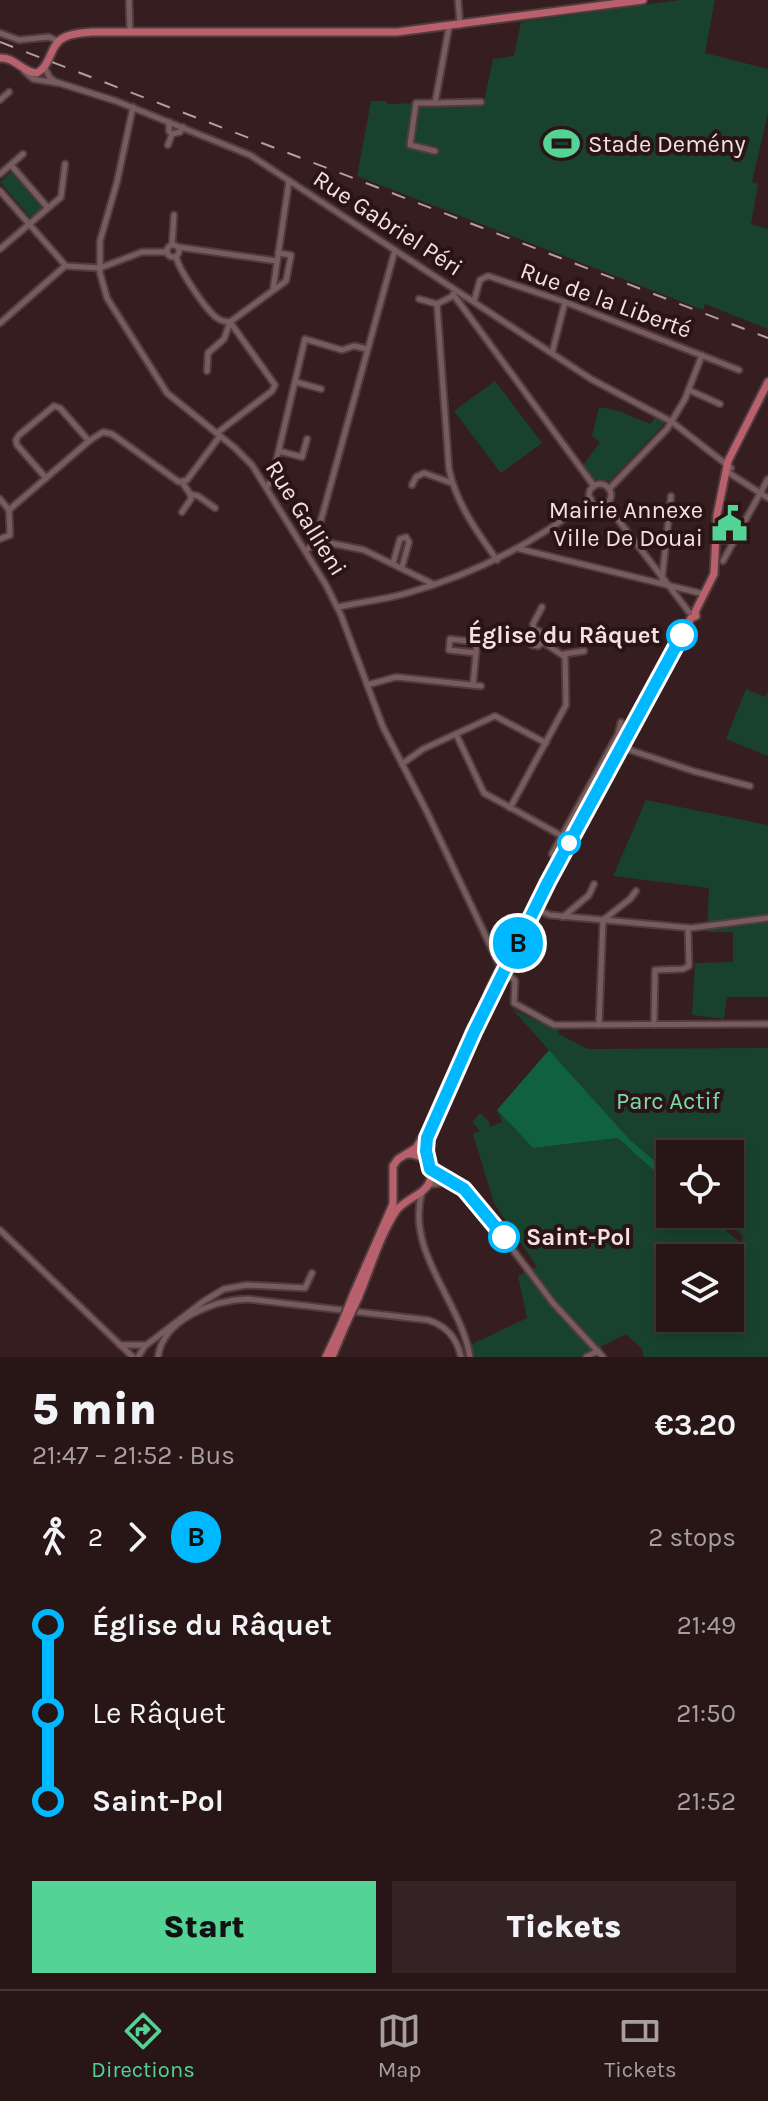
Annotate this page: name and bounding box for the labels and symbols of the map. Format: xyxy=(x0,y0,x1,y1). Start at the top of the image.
sports icon: Stade Demény xyxy=(543,125,581,163)
place label: Stade Demény xyxy=(588,130,746,158)
street label: Rue Gabriel Péri xyxy=(308,164,468,282)
street label: Rue de la Liberté xyxy=(517,256,695,344)
street label: Rue Gallieni xyxy=(260,455,352,581)
place label: Mairie Annexe Ville De Douai xyxy=(549,496,703,552)
public building icon: Mairie Annexe Ville De Douai xyxy=(710,505,748,543)
place label: Église du Râquet xyxy=(468,619,660,649)
marker: Église du Râquet xyxy=(667,620,697,650)
unlabelled marker xyxy=(558,832,580,854)
line badge: B xyxy=(492,917,544,969)
park label: Parc Actif xyxy=(616,1087,721,1115)
marker: Saint-Pol xyxy=(489,1222,519,1252)
place label: Saint-Pol xyxy=(526,1223,631,1251)

